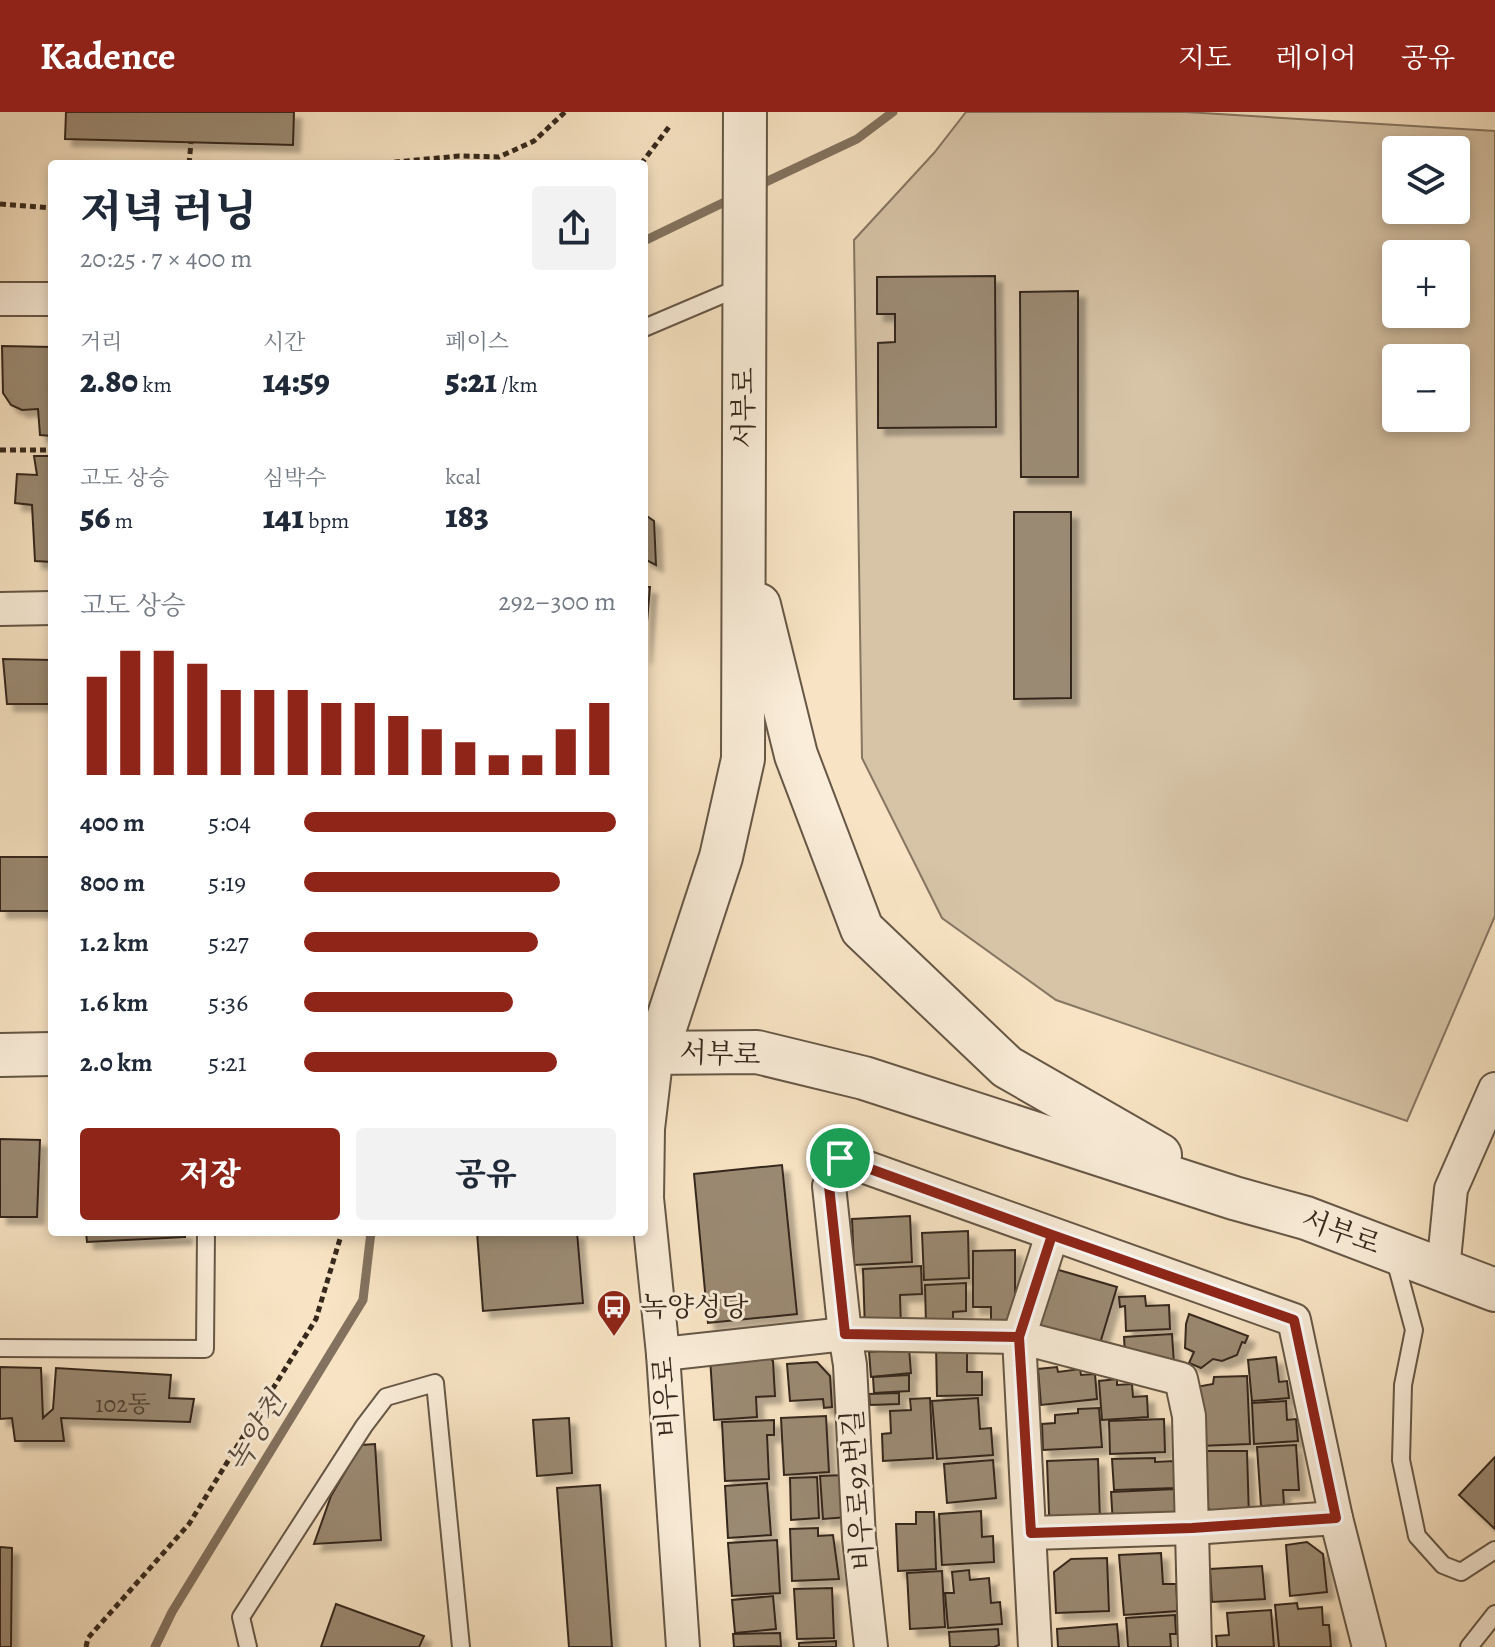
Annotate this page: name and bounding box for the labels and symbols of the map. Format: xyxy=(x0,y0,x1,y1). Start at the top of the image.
street label: 서부로 xyxy=(725,367,763,449)
street label: 서부로 xyxy=(679,1034,761,1074)
pin xyxy=(806,1124,874,1192)
street label: 서부로 xyxy=(1296,1200,1386,1264)
bus stop icon: 녹양성당 xyxy=(595,1288,633,1338)
place label: 녹양성당 xyxy=(640,1288,748,1326)
street label: 비우로 xyxy=(644,1355,688,1439)
water label: 녹양천 xyxy=(216,1383,297,1480)
house number: 102동 xyxy=(95,1388,151,1420)
street label: 비우로92번길 xyxy=(833,1408,883,1572)

